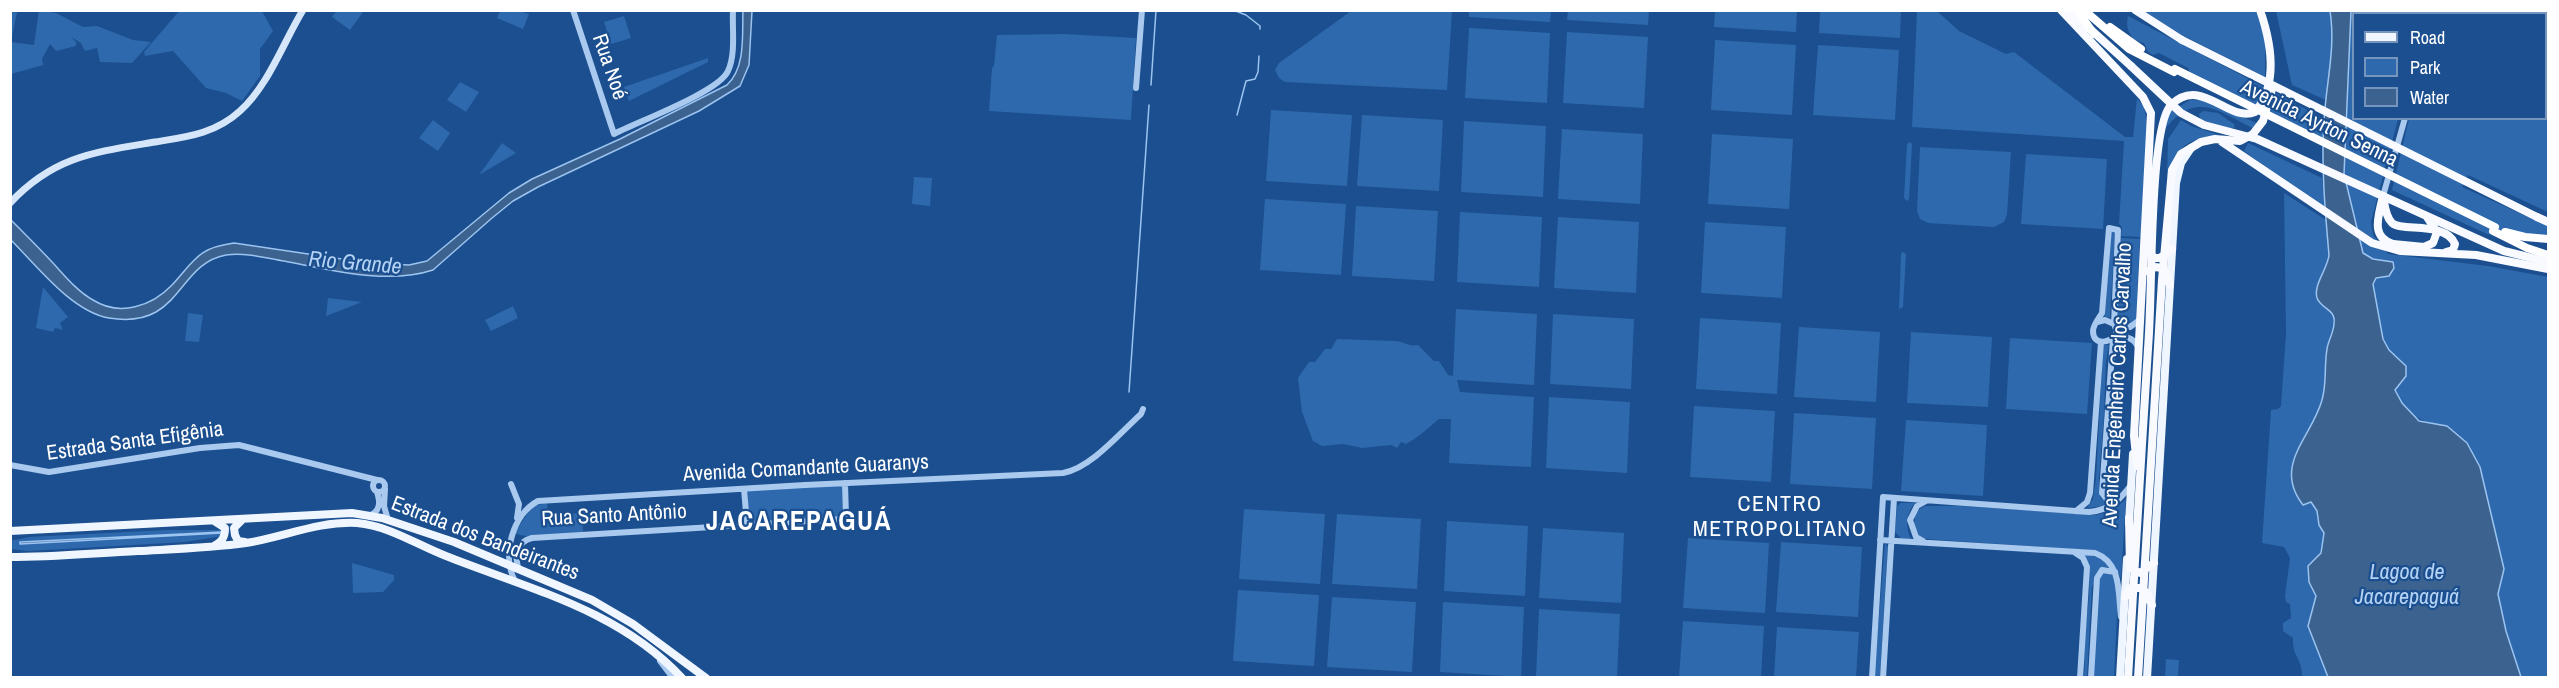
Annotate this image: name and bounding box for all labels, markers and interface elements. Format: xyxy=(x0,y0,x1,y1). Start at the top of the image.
legend xyxy=(2352,12,2547,120)
text: Road xyxy=(2410,25,2445,50)
street label: Rua Noé xyxy=(586,31,632,103)
text: Park xyxy=(2410,55,2440,80)
street label: Avenida Ayrton Senna xyxy=(2236,75,2402,173)
text: Water xyxy=(2410,85,2449,110)
street label: Avenida Engenheiro Carlos Carvalho xyxy=(2098,242,2138,528)
water label: Rio Grande xyxy=(307,247,403,281)
street label: Estrada Santa Efigênia xyxy=(45,417,225,467)
street label: Avenida Comandante Guaranys xyxy=(683,450,929,488)
street label: Estrada dos Bandeirantes xyxy=(388,492,582,586)
district label: CENTRO METROPOLITANO xyxy=(1693,492,1867,544)
street label: Rua Santo Antônio xyxy=(541,500,687,532)
district label: JACAREPAGUÁ xyxy=(706,507,892,539)
water label: Lagoa de Jacarepaguá xyxy=(2355,560,2459,612)

